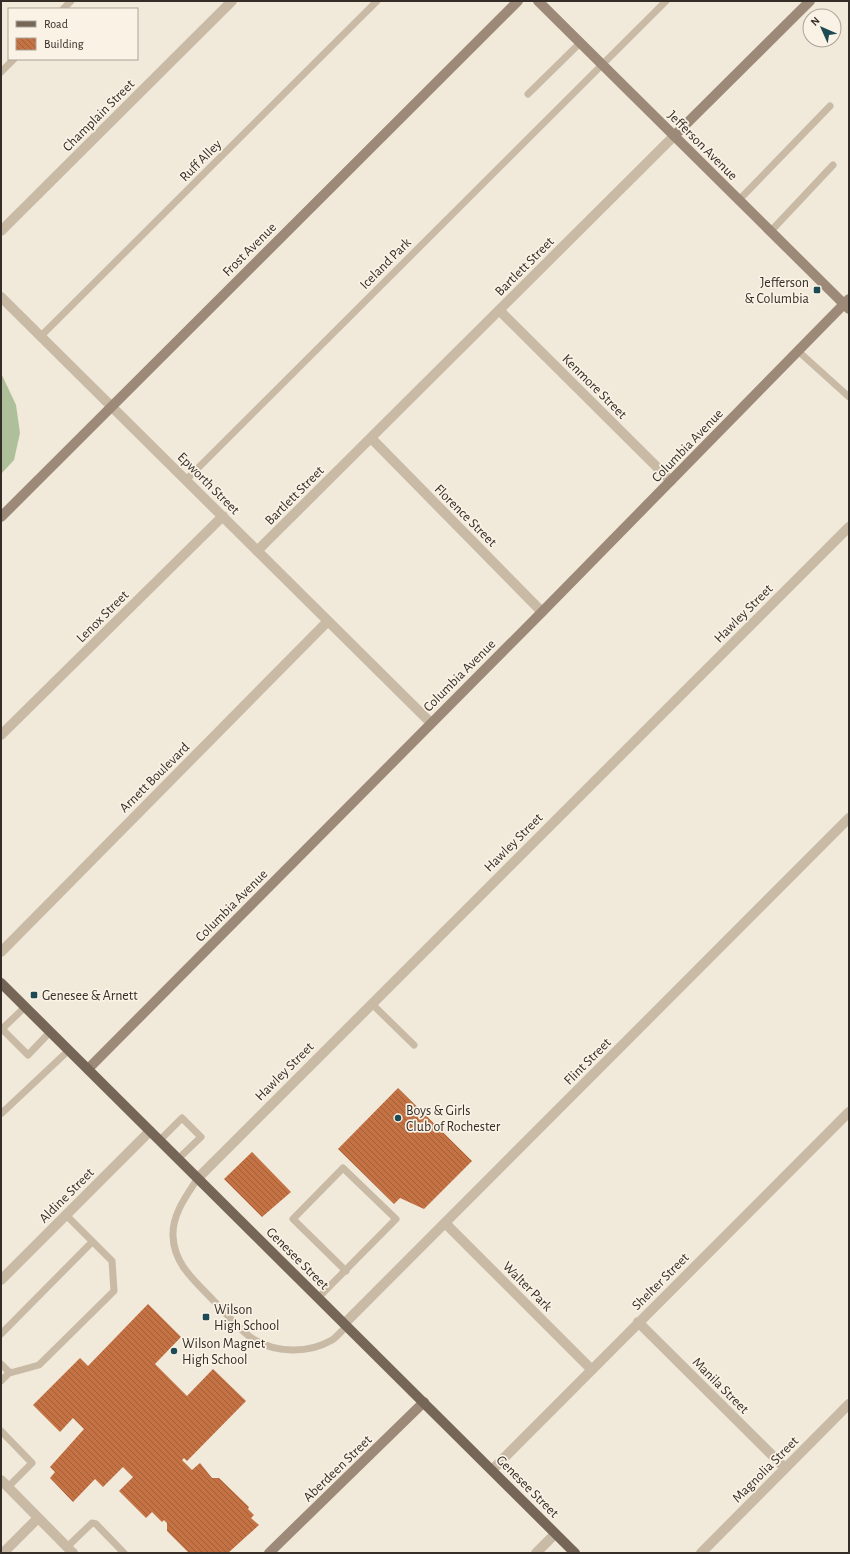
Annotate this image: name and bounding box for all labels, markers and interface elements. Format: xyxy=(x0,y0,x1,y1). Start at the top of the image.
legend xyxy=(8,8,138,60)
north arrow xyxy=(802,8,842,48)
text: N xyxy=(809,15,822,28)
text: Road xyxy=(44,18,68,30)
text: Building xyxy=(44,38,84,50)
street label: Champlain Street xyxy=(60,77,138,154)
street label: Jefferson Avenue xyxy=(665,108,740,183)
street label: Ruff Alley xyxy=(177,137,224,184)
street label: Frost Avenue xyxy=(220,220,279,279)
street label: Bartlett Street xyxy=(493,234,557,299)
street label: Iceland Park xyxy=(357,235,414,292)
place label: Jefferson & Columbia xyxy=(744,276,810,306)
marker: Jefferson & Columbia xyxy=(812,285,822,295)
street label: Kenmore Street xyxy=(559,352,630,422)
street label: Columbia Avenue xyxy=(649,406,726,485)
street label: Epworth Street xyxy=(175,450,242,518)
street label: Bartlett Street xyxy=(263,463,327,528)
street label: Florence Street xyxy=(432,482,499,550)
street label: Hawley Street xyxy=(712,581,776,646)
street label: Lenox Street xyxy=(74,588,132,645)
street label: Columbia Avenue xyxy=(421,637,498,714)
street label: Arnett Boulevard xyxy=(117,740,192,815)
street label: Hawley Street xyxy=(482,810,546,875)
street label: Columbia Avenue xyxy=(193,867,270,944)
place label: Genesee & Arnett xyxy=(42,989,138,1003)
marker: Genesee & Arnett xyxy=(29,990,39,1000)
street label: Flint Street xyxy=(562,1035,614,1088)
street label: Hawley Street xyxy=(253,1039,317,1104)
place label: Boys & Girls Club of Rochester xyxy=(406,1104,501,1134)
marker: Boys & Girls Club of Rochester xyxy=(393,1113,403,1123)
street label: Aldine Street xyxy=(37,1165,97,1226)
street label: Genesee Street xyxy=(263,1225,331,1293)
street label: Shelter Street xyxy=(630,1250,692,1313)
street label: Walter Park xyxy=(500,1259,555,1314)
place label: Wilson High School xyxy=(214,1303,280,1333)
marker: Wilson High School xyxy=(201,1312,211,1322)
place label: Wilson Magnet High School xyxy=(182,1337,266,1367)
marker: Wilson Magnet High School xyxy=(169,1346,179,1356)
street label: Manila Street xyxy=(690,1355,751,1417)
street label: Aberdeen Street xyxy=(301,1432,375,1505)
street label: Magnolia Street xyxy=(730,1434,802,1505)
street label: Genesee Street xyxy=(493,1453,561,1521)

